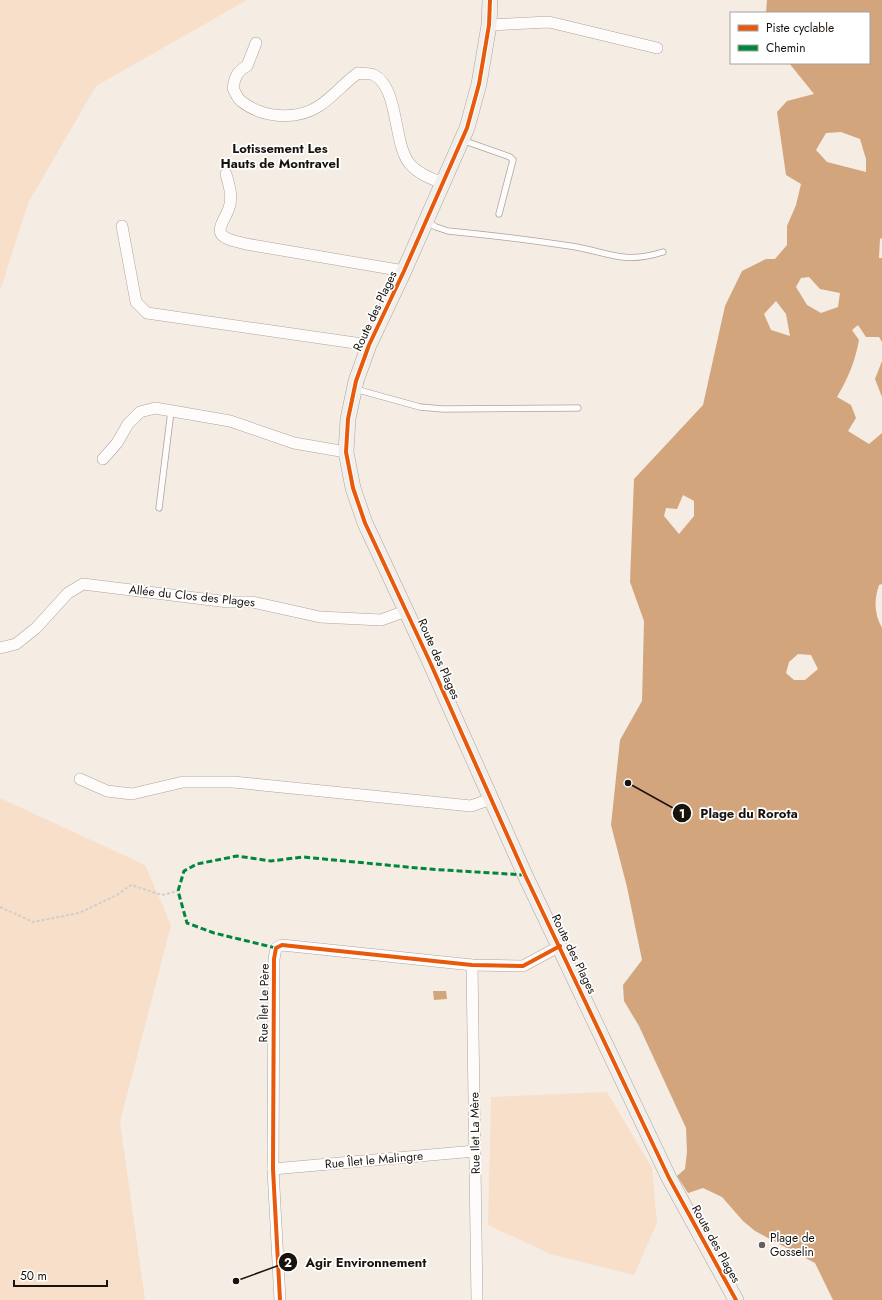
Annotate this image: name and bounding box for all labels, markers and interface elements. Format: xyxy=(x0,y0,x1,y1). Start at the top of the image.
legend xyxy=(730,12,870,64)
text: Piste cyclable xyxy=(766,19,834,37)
text: Chemin xyxy=(766,39,805,57)
district label: Lotissement Les Hauts de Montravel xyxy=(221,139,339,173)
street label: Route des Plages xyxy=(349,268,402,354)
street label: Allée du Clos des Plages xyxy=(128,580,256,612)
street label: Route des Plages xyxy=(413,616,465,702)
callout: Plage du Rorota xyxy=(672,801,806,826)
text: Plage du Rorota xyxy=(700,804,798,823)
text: 1 xyxy=(679,805,685,823)
street label: Route des Plages xyxy=(547,911,601,997)
street label: Rue Îlet Le Père xyxy=(254,963,274,1043)
street label: Rue Ilet La Mère xyxy=(465,1092,485,1174)
street label: Rue Îlet le Malingre xyxy=(324,1147,424,1173)
street label: Route des Plages xyxy=(687,1202,745,1286)
place label: Plage de Gosselin xyxy=(770,1229,815,1261)
marker: Plage de Gosselin xyxy=(757,1240,767,1250)
callout: Agir Environnement xyxy=(278,1250,435,1275)
text: Agir Environnement xyxy=(305,1253,427,1272)
text: 2 xyxy=(284,1254,292,1272)
scale bar xyxy=(14,1262,107,1288)
text: 50 m xyxy=(20,1267,47,1285)

